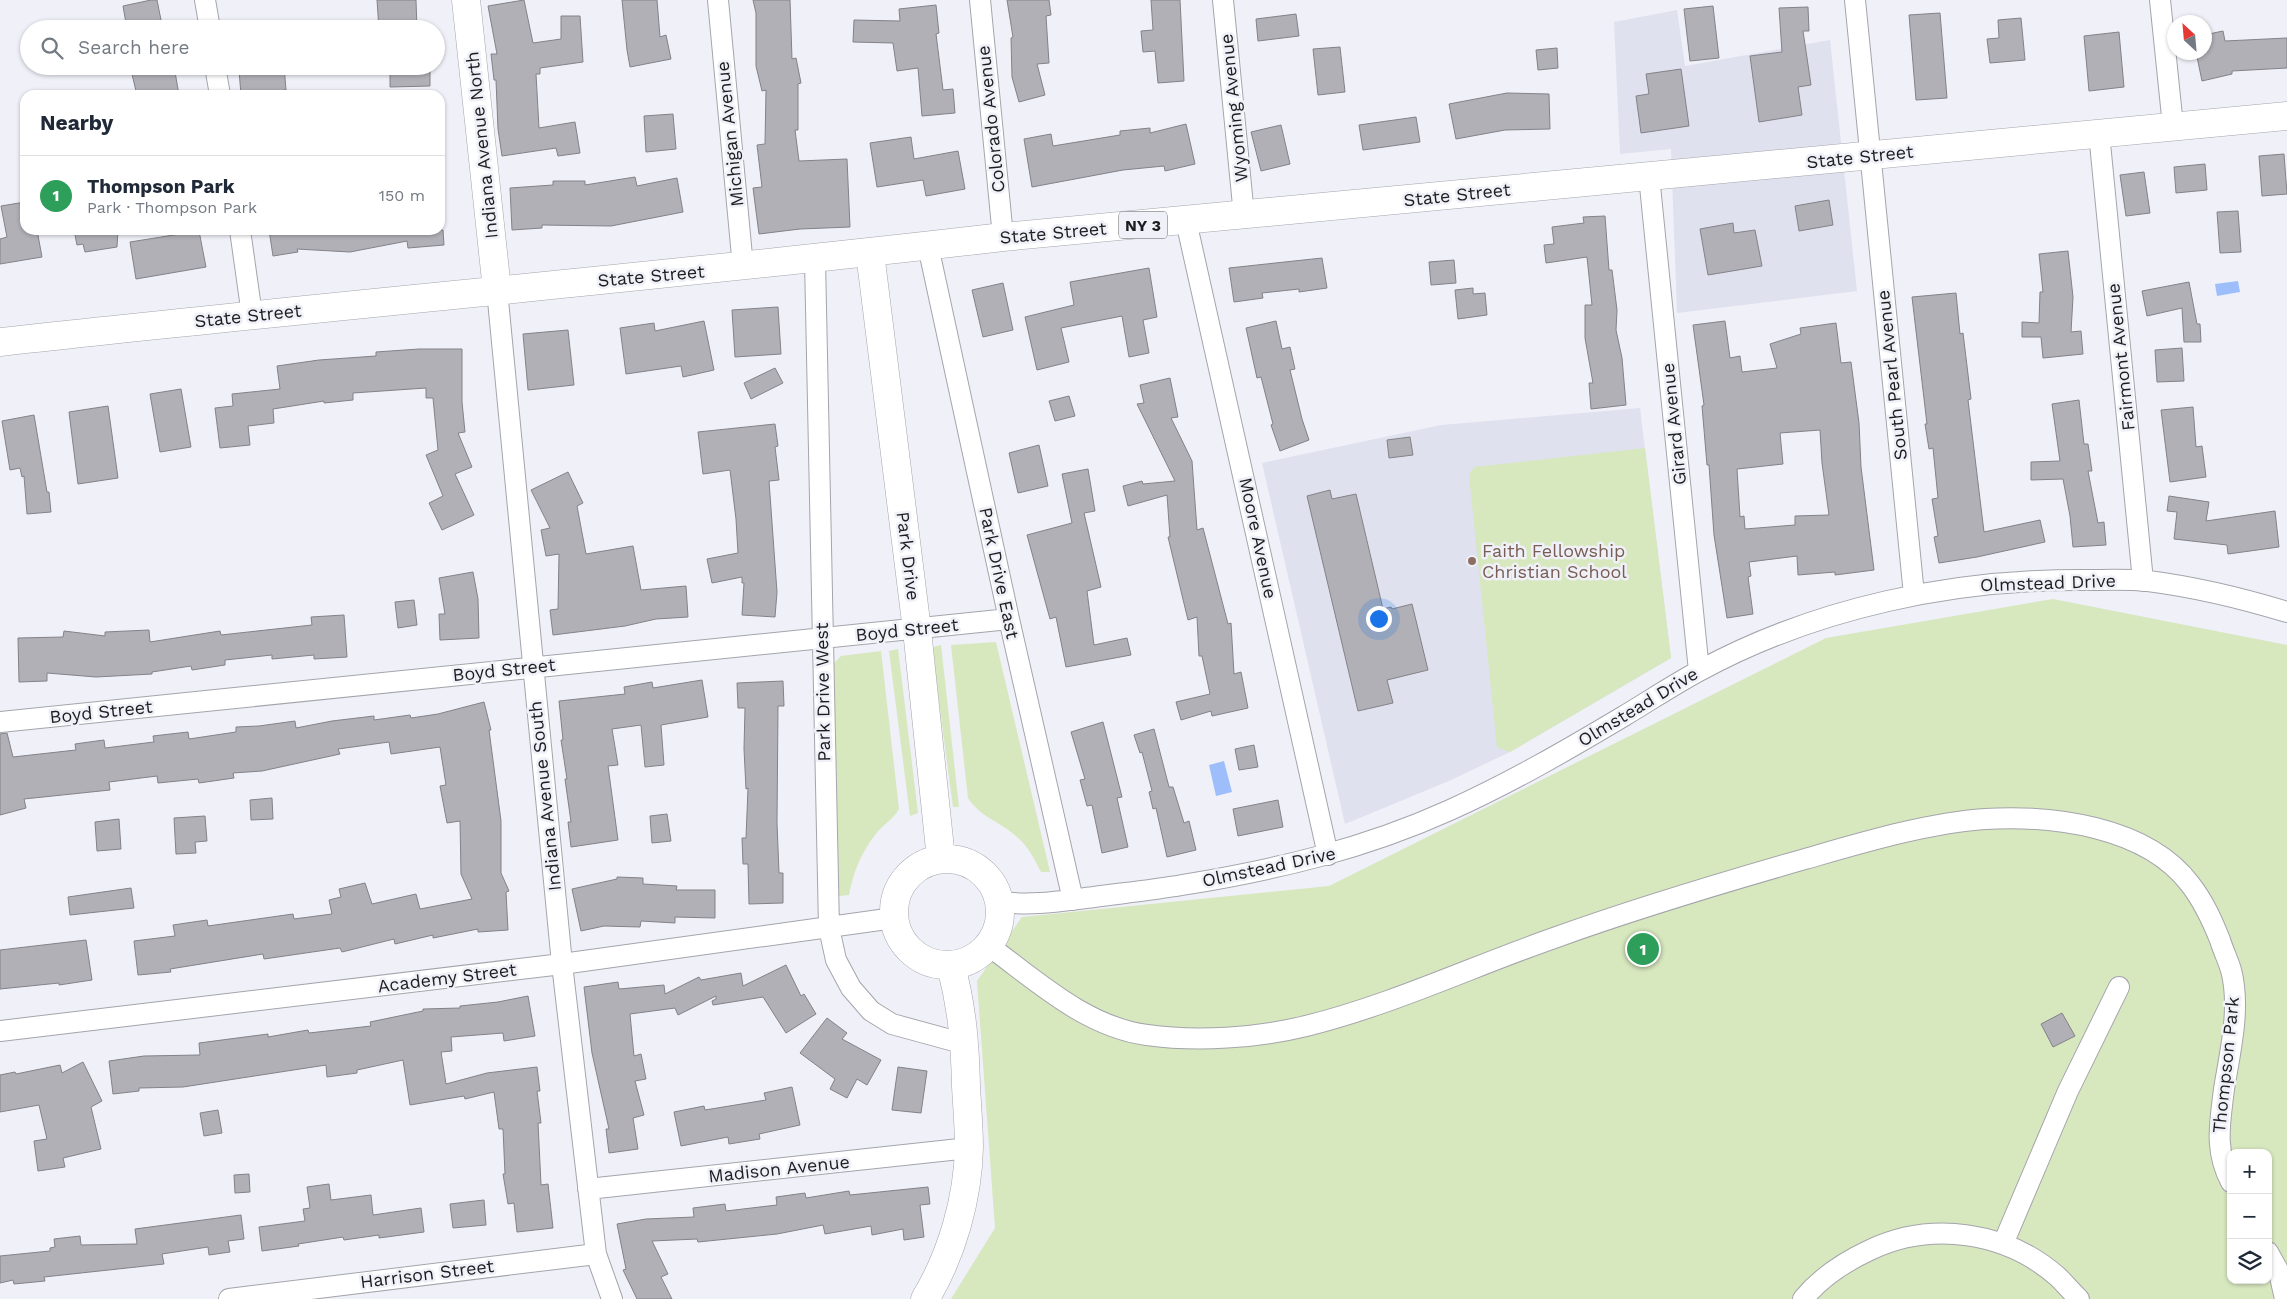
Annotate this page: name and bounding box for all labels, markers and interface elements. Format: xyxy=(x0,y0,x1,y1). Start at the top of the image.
north arrow xyxy=(2167,15,2212,60)
search box xyxy=(20,20,445,75)
street label: Wyoming Avenue xyxy=(1215,33,1252,183)
icon: search xyxy=(38,34,66,62)
text: Search here xyxy=(78,36,189,59)
street label: Colorado Avenue xyxy=(972,44,1009,194)
street label: Indiana Avenue North xyxy=(461,50,502,240)
street label: Michigan Avenue xyxy=(711,60,748,208)
text: Nearby xyxy=(40,110,113,135)
street label: State Street xyxy=(1806,140,1915,173)
text: Thompson Park xyxy=(87,175,235,198)
street label: State Street xyxy=(1403,178,1512,211)
text: 1 xyxy=(53,186,59,205)
text: 150 m xyxy=(379,186,425,205)
text: Park · Thompson Park xyxy=(87,198,257,217)
road number: NY 3 xyxy=(1119,212,1167,238)
street label: State Street xyxy=(999,217,1108,248)
street label: State Street xyxy=(597,260,706,291)
street label: Fairmont Avenue xyxy=(2102,282,2139,432)
street label: South Pearl Avenue xyxy=(1872,289,1911,461)
street label: State Street xyxy=(194,299,303,332)
street label: Girard Avenue xyxy=(1657,362,1690,486)
street label: Moore Avenue xyxy=(1235,475,1282,600)
street label: Park Drive East xyxy=(975,505,1024,641)
street label: Park Drive xyxy=(893,510,924,602)
place label: Faith Fellowship Christian School xyxy=(1482,540,1627,582)
marker: Faith Fellowship Christian School xyxy=(1466,555,1478,567)
street label: Olmstead Drive xyxy=(1980,570,2116,595)
your location xyxy=(1366,606,1392,632)
street label: Boyd Street xyxy=(855,614,960,645)
street label: Park Drive West xyxy=(811,622,834,762)
street label: Boyd Street xyxy=(452,654,557,685)
street label: Olmstead Drive xyxy=(1574,663,1701,751)
street label: Boyd Street xyxy=(49,696,154,727)
street label: Indiana Avenue South xyxy=(524,700,565,892)
street label: Olmstead Drive xyxy=(1200,842,1338,891)
pin: 1 xyxy=(1627,930,1659,968)
street label: Academy Street xyxy=(376,959,518,996)
street label: Thompson Park xyxy=(2208,996,2243,1134)
map controls xyxy=(2227,1149,2272,1284)
button: + xyxy=(2227,1149,2272,1194)
street label: Madison Avenue xyxy=(707,1151,851,1186)
button: − xyxy=(2227,1194,2272,1239)
button: layers xyxy=(2227,1239,2272,1284)
street label: Harrison Street xyxy=(359,1255,495,1292)

